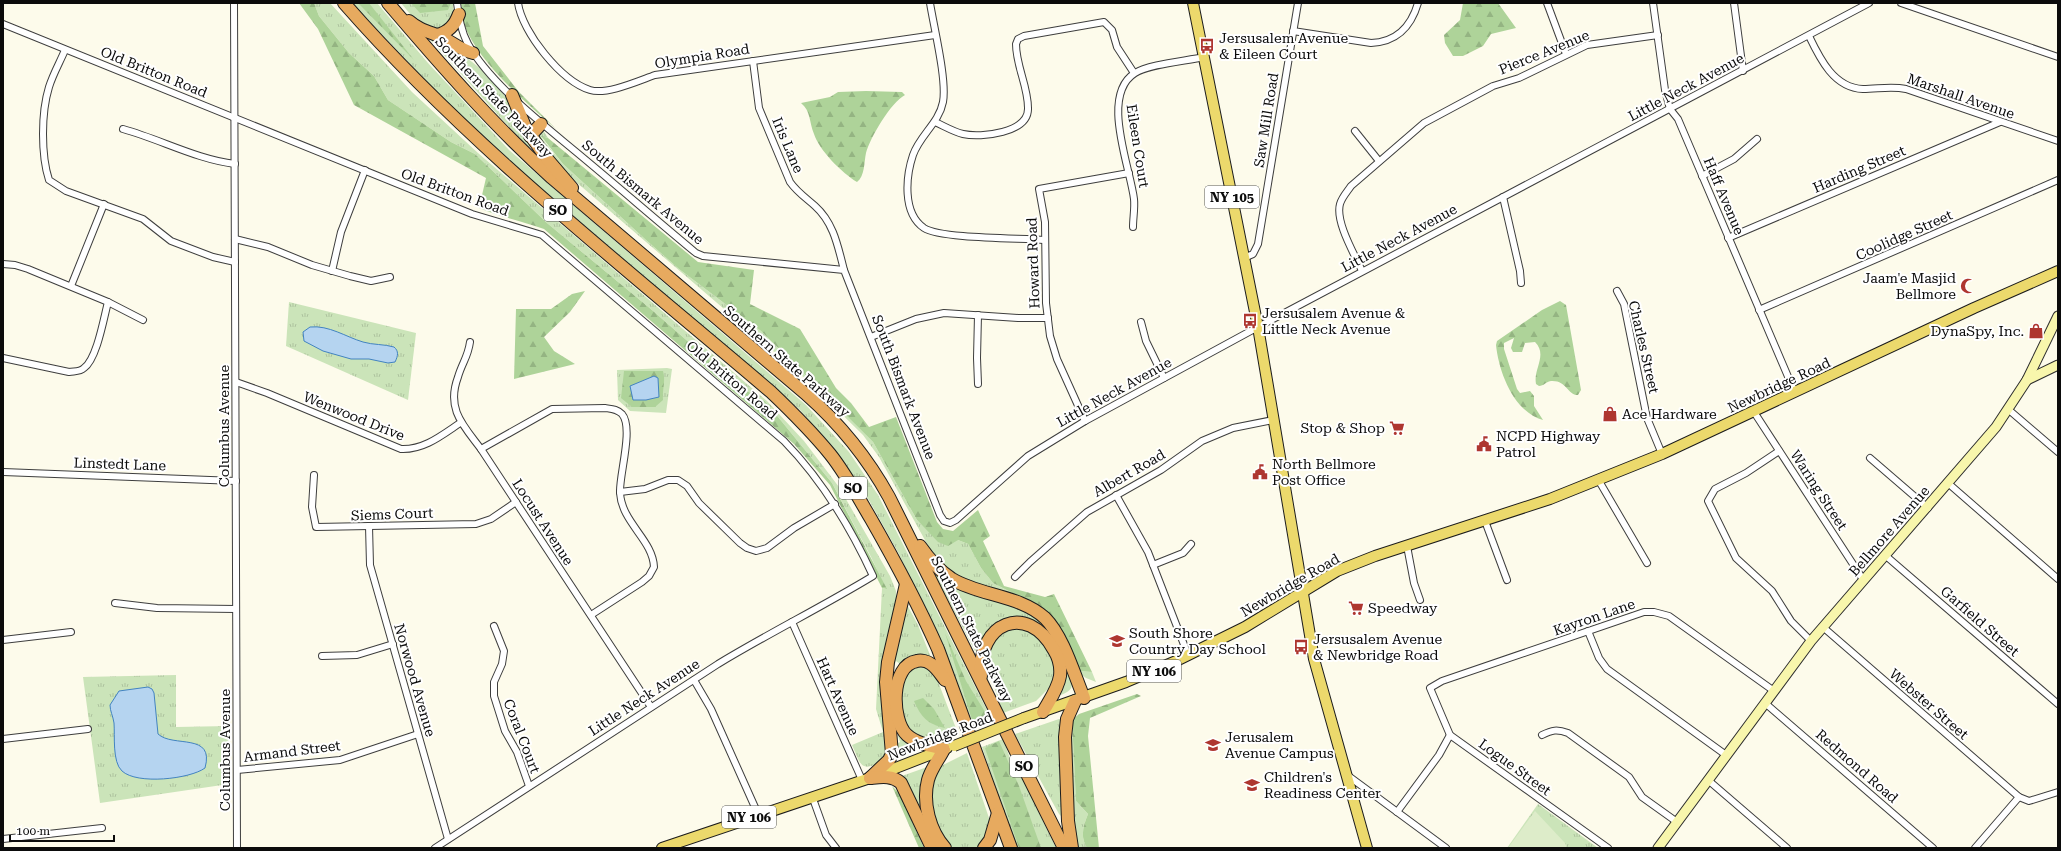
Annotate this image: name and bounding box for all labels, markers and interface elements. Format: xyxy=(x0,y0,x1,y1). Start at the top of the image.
street label: Pierce Avenue xyxy=(1496,26,1592,77)
place label: Jersusalem Avenue & Eileen Court xyxy=(1219,30,1348,62)
street label: Southern State Parkway xyxy=(432,33,556,161)
bus stop icon: Jersusalem Avenue & Eileen Court xyxy=(1198,37,1216,55)
street label: Olympia Road xyxy=(654,41,751,71)
street label: Old Britton Road xyxy=(98,43,210,101)
street label: Little Neck Avenue xyxy=(1626,50,1747,124)
street label: Marshall Avenue xyxy=(1905,70,2017,122)
street label: Saw Mill Road xyxy=(1251,72,1281,168)
street label: Eileen Court xyxy=(1123,103,1153,189)
street label: Iris Lane xyxy=(769,115,807,175)
street label: South Bismark Avenue xyxy=(579,137,707,248)
street label: Harding Street xyxy=(1810,142,1908,196)
street label: Haff Avenue xyxy=(1700,155,1748,238)
street label: Old Britton Road xyxy=(399,165,511,219)
road number: NY 105 xyxy=(1205,186,1259,208)
road number: SO xyxy=(544,199,572,221)
street label: Little Neck Avenue xyxy=(1339,201,1460,275)
street label: Coolidge Street xyxy=(1853,207,1955,263)
street label: Howard Road xyxy=(1023,217,1043,309)
place label: Jaam'e Masjid Bellmore xyxy=(1863,270,1956,302)
mosque icon: Jaam'e Masjid Bellmore xyxy=(1959,277,1977,295)
street label: Charles Street xyxy=(1626,299,1662,395)
street label: Southern State Parkway xyxy=(721,302,854,421)
place label: Jersusalem Avenue & Little Neck Avenue xyxy=(1262,305,1405,337)
bus stop icon: Jersusalem Avenue & Little Neck Avenue xyxy=(1241,312,1259,330)
street label: South Bismark Avenue xyxy=(869,313,939,462)
shop icon: DynaSpy, Inc. xyxy=(2027,322,2045,340)
place label: DynaSpy, Inc. xyxy=(1930,323,2024,339)
street label: Old Britton Road xyxy=(683,337,781,423)
street label: Little Neck Avenue xyxy=(1054,354,1174,430)
street label: Newbridge Road xyxy=(1725,354,1833,416)
street label: Columbus Avenue xyxy=(216,364,232,487)
street label: Wenwood Drive xyxy=(301,388,407,444)
shop icon: Ace Hardware xyxy=(1601,405,1619,423)
place label: Ace Hardware xyxy=(1622,406,1717,422)
supermarket icon: Stop & Shop xyxy=(1388,419,1406,437)
place label: Stop & Shop xyxy=(1301,420,1385,436)
place label: NCPD Highway Patrol xyxy=(1496,428,1601,460)
public building icon: NCPD Highway Patrol xyxy=(1475,435,1493,453)
street label: Albert Road xyxy=(1090,446,1168,500)
street label: Waring Street xyxy=(1787,447,1851,533)
street label: Linstedt Lane xyxy=(73,454,167,474)
place label: North Bellmore Post Office xyxy=(1272,456,1376,488)
public building icon: North Bellmore Post Office xyxy=(1251,463,1269,481)
street label: Locust Avenue xyxy=(509,476,577,568)
road number: SO xyxy=(839,477,867,499)
street label: Bellmore Avenue xyxy=(1846,482,1933,579)
street label: Siems Court xyxy=(351,505,433,523)
street label: Newbridge Road xyxy=(1238,550,1342,620)
street label: Southern State Parkway xyxy=(928,553,1016,705)
street label: Garfield Street xyxy=(1938,583,2022,659)
street label: Kayron Lane xyxy=(1551,595,1637,638)
supermarket icon: Speedway xyxy=(1347,599,1365,617)
place label: Speedway xyxy=(1368,600,1438,616)
street label: Norwood Avenue xyxy=(391,622,439,739)
place label: South Shore Country Day School xyxy=(1129,625,1266,657)
place label: Jersusalem Avenue & Newbridge Road xyxy=(1313,631,1442,663)
school or university icon: South Shore Country Day School xyxy=(1108,632,1126,650)
bus stop icon: Jersusalem Avenue & Newbridge Road xyxy=(1292,638,1310,656)
street label: Hart Avenue xyxy=(814,654,863,738)
street label: Little Neck Avenue xyxy=(586,655,703,739)
road number: NY 106 xyxy=(1127,660,1181,682)
street label: Webster Street xyxy=(1886,665,1972,743)
street label: Columbus Avenue xyxy=(217,688,233,811)
street label: Coral Court xyxy=(500,697,544,775)
street label: Newbridge Road xyxy=(885,709,995,763)
street label: Redmond Road xyxy=(1813,726,1901,806)
place label: Jerusalem Avenue Campus xyxy=(1225,729,1334,761)
street label: Logue Street xyxy=(1476,735,1554,799)
school or university icon: Jerusalem Avenue Campus xyxy=(1204,736,1222,754)
street label: Armand Street xyxy=(243,737,341,765)
road number: SO xyxy=(1010,755,1038,777)
place label: Children's Readiness Center xyxy=(1264,769,1381,801)
school or university icon: Children's Readiness Center xyxy=(1243,776,1261,794)
road number: NY 106 xyxy=(722,806,776,828)
scale bar xyxy=(10,817,114,843)
text: 100 m xyxy=(16,824,50,838)

